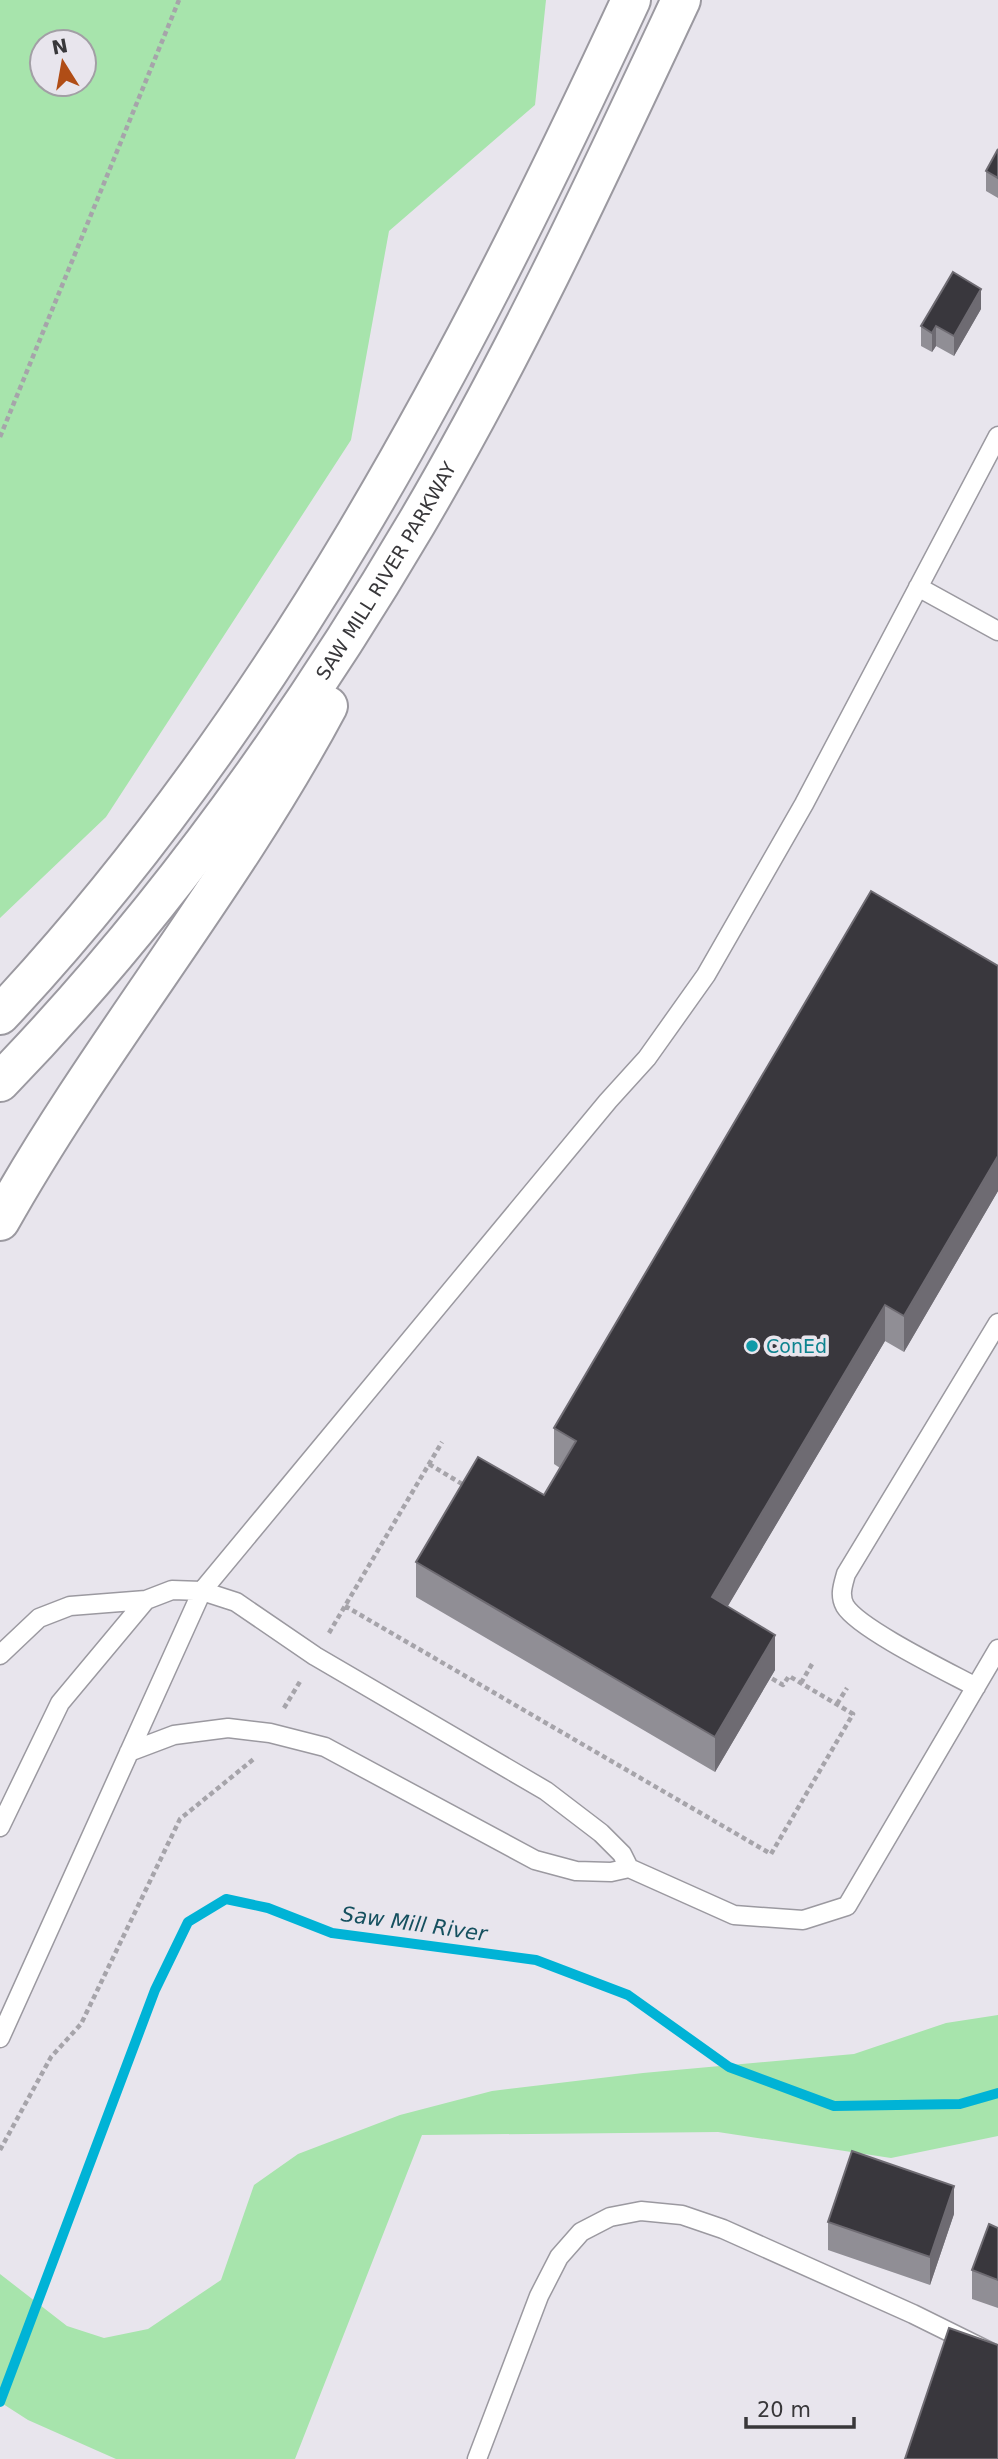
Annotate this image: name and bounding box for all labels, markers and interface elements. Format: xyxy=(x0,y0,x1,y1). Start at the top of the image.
north arrow xyxy=(28,28,98,98)
text: N xyxy=(50,34,70,59)
street label: SAW MILL RIVER PARKWAY xyxy=(311,458,461,684)
place label: ConEd xyxy=(766,1335,827,1357)
marker: ConEd xyxy=(744,1338,760,1354)
water label: Saw Mill River xyxy=(340,1902,490,1946)
scale bar xyxy=(746,2386,855,2430)
text: 20 m xyxy=(757,2398,811,2422)

